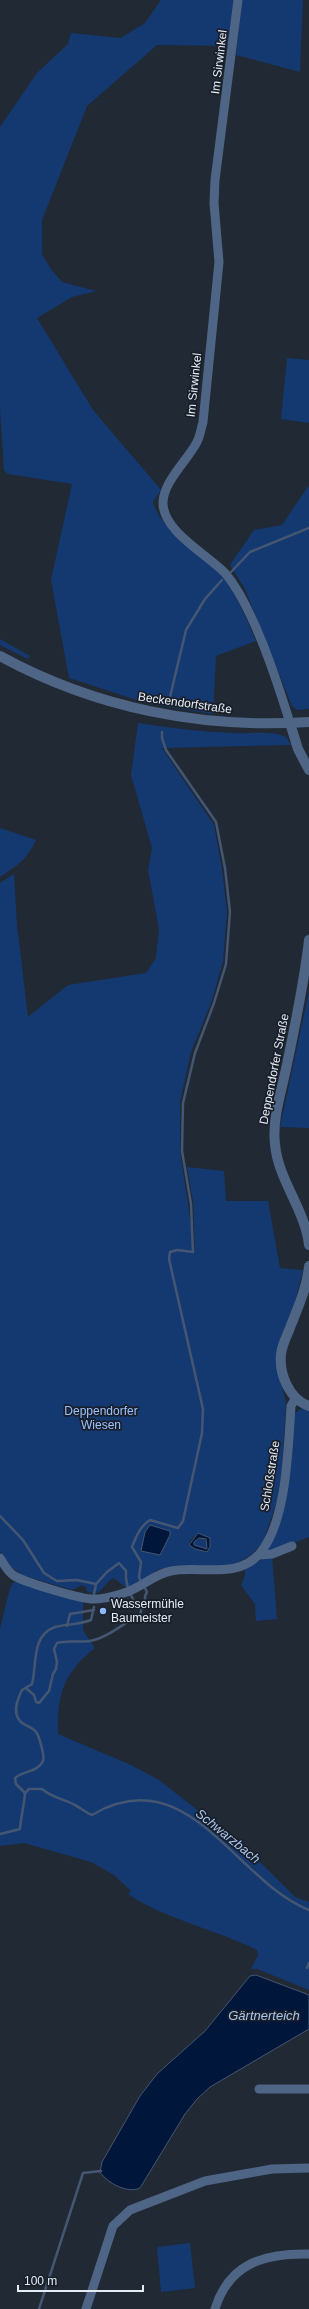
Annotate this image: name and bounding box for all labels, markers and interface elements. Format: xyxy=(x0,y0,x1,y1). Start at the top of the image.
street label: Im Sirwinkel xyxy=(208,29,230,95)
street label: Im Sirwinkel xyxy=(184,352,204,418)
street label: Beckendorfstraße xyxy=(137,689,233,717)
street label: Deppendorfer Straße xyxy=(256,1012,292,1126)
park label: Deppendorfer Wiesen xyxy=(64,1404,138,1432)
street label: Schloßstraße xyxy=(258,1439,283,1512)
place label: Wassermühle Baumeister xyxy=(111,1597,184,1625)
marker: Wassermühle Baumeister xyxy=(98,1606,108,1616)
water label: Schwarzbach xyxy=(193,1806,263,1866)
water label: Gärtnerteich xyxy=(228,2008,300,2023)
scale bar xyxy=(18,2267,143,2293)
text: 100 m xyxy=(24,2274,57,2288)

